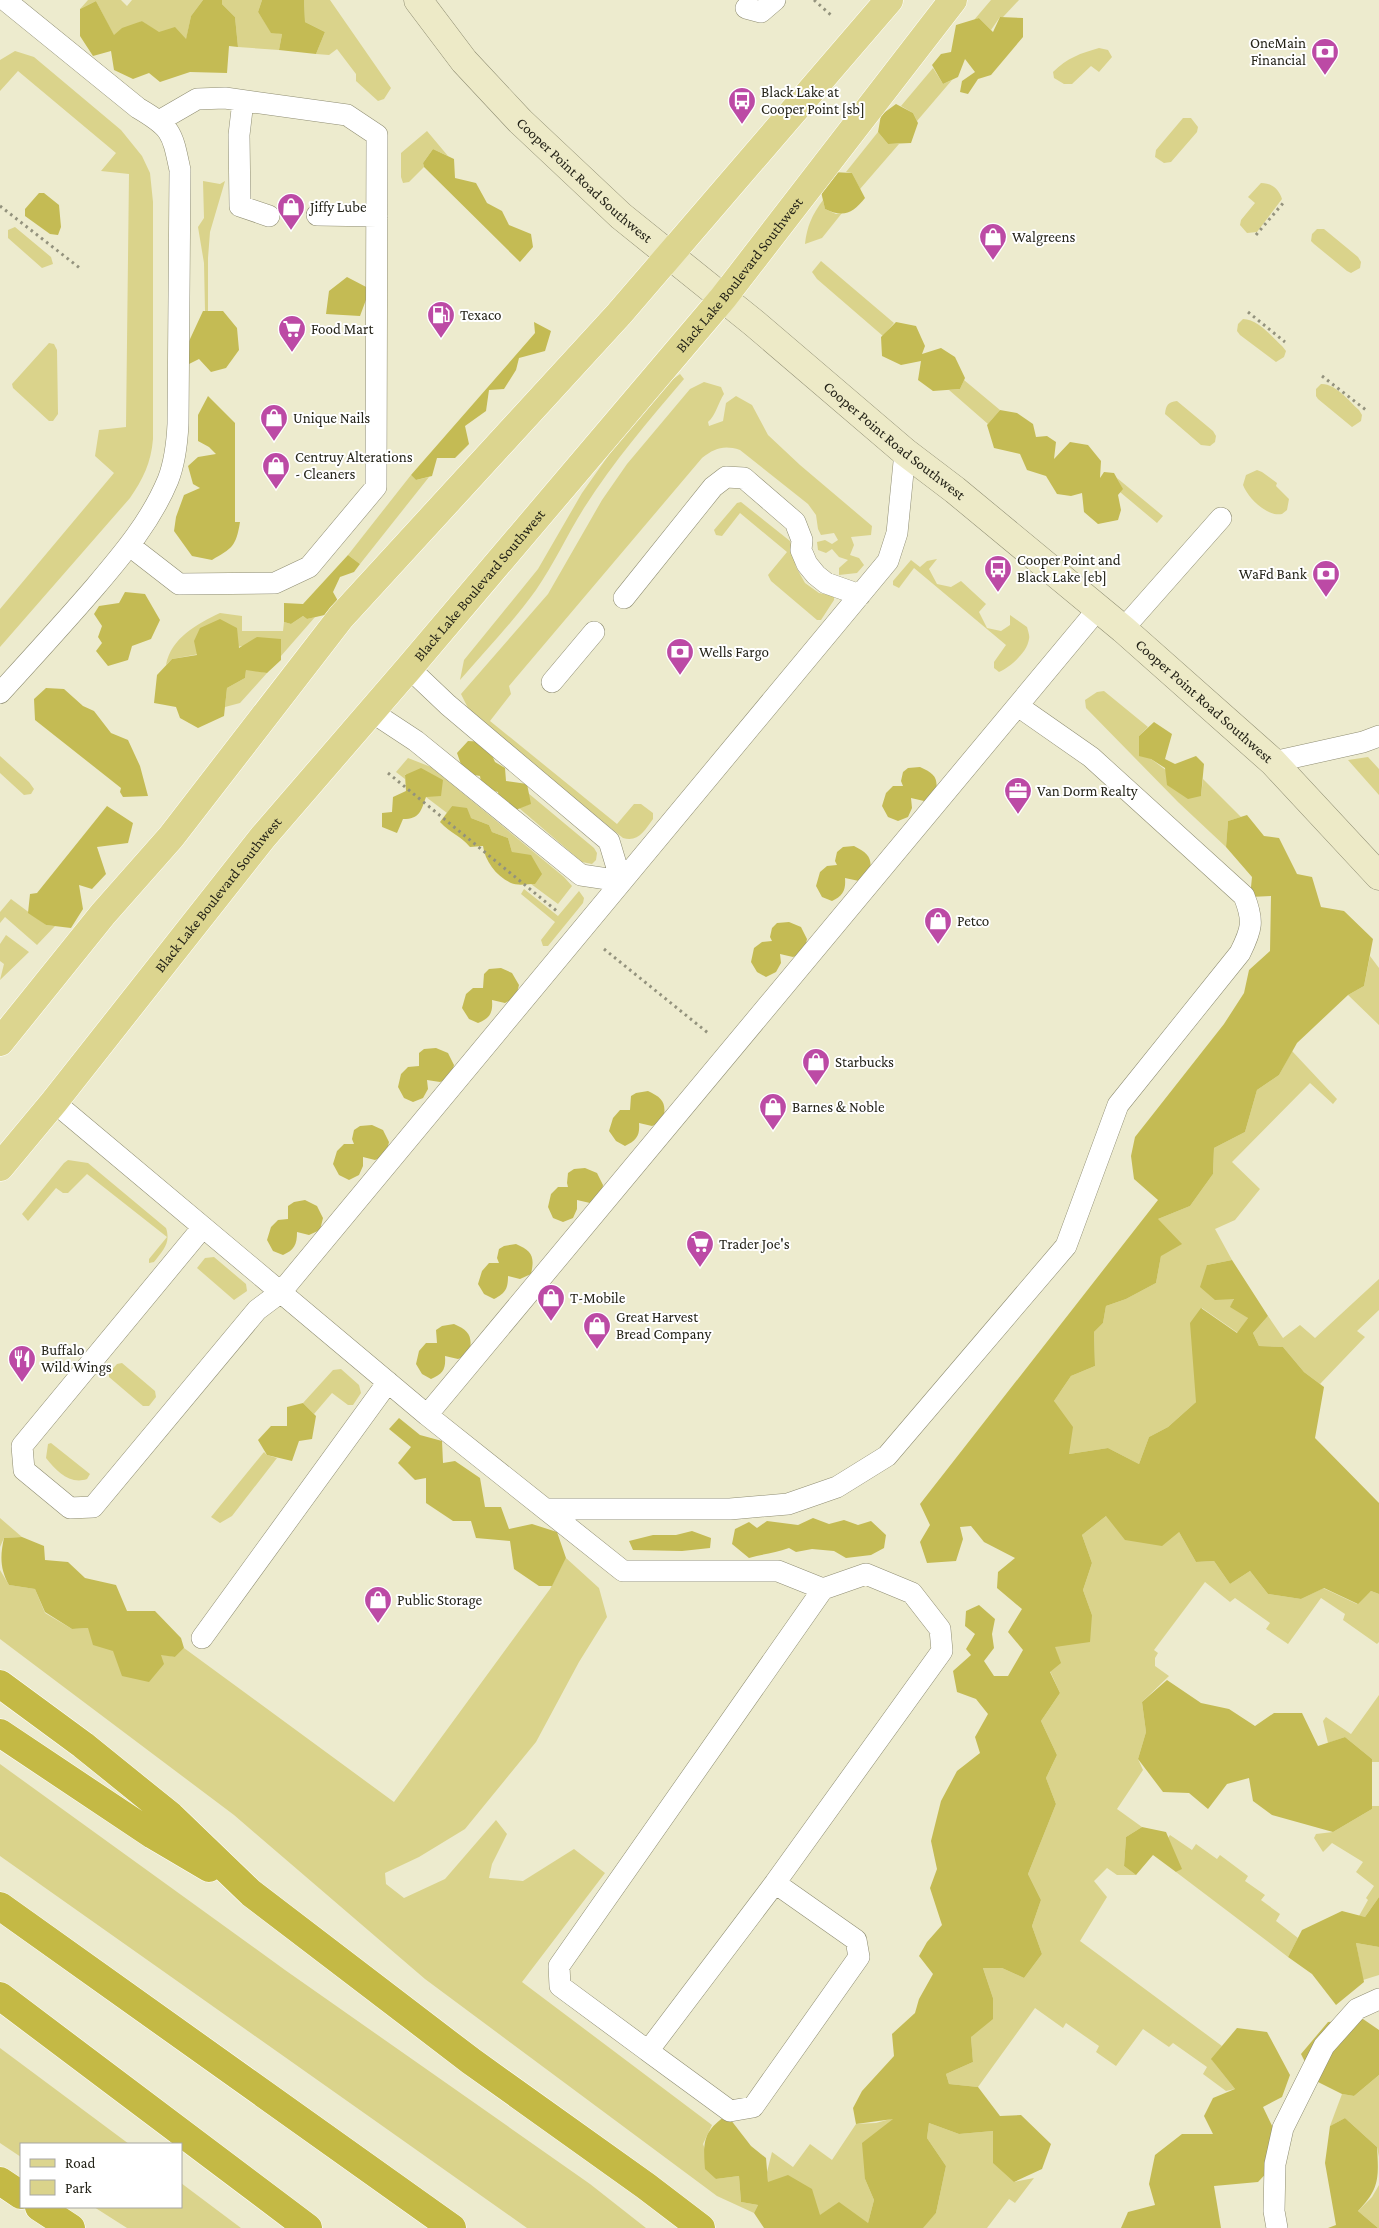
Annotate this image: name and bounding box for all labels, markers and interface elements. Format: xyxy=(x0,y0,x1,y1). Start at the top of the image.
place label: OneMain Financial xyxy=(1250,35,1306,68)
bank icon: OneMain Financial xyxy=(1310,37,1340,76)
place label: Black Lake at Cooper Point [sb] xyxy=(761,84,865,118)
bus stop icon: Black Lake at Cooper Point [sb] xyxy=(727,86,757,125)
street label: Cooper Point Road Southwest xyxy=(513,114,656,247)
shop icon: Jiffy Lube xyxy=(276,192,306,231)
street label: Black Lake Boulevard Southwest xyxy=(673,193,806,355)
place label: Jiffy Lube xyxy=(308,199,367,216)
shop icon: Walgreens xyxy=(978,222,1008,261)
place label: Walgreens xyxy=(1012,229,1075,246)
fuel station icon: Texaco xyxy=(426,300,456,339)
place label: Texaco xyxy=(460,307,501,323)
supermarket icon: Food Mart xyxy=(277,314,307,353)
place label: Food Mart xyxy=(311,321,374,337)
street label: Cooper Point Road Southwest xyxy=(820,378,969,504)
shop icon: Unique Nails xyxy=(259,403,289,442)
place label: Unique Nails xyxy=(293,410,370,427)
place label: Centruy Alterations - Cleaners xyxy=(295,449,413,482)
shop icon: Centruy Alterations - Cleaners xyxy=(261,451,291,490)
street label: Black Lake Boulevard Southwest xyxy=(411,505,549,664)
place label: Cooper Point and Black Lake [eb] xyxy=(1017,552,1121,586)
bus stop icon: Cooper Point and Black Lake [eb] xyxy=(983,554,1013,593)
bank icon: WaFd Bank xyxy=(1311,559,1341,598)
place label: WaFd Bank xyxy=(1239,566,1308,582)
street label: Cooper Point Road Southwest xyxy=(1132,636,1277,767)
bank icon: Wells Fargo xyxy=(665,637,695,676)
place label: Wells Fargo xyxy=(699,644,769,661)
office icon: Van Dorm Realty xyxy=(1003,776,1033,815)
place label: Van Dorm Realty xyxy=(1037,783,1138,800)
street label: Black Lake Boulevard Southwest xyxy=(152,813,285,975)
shop icon: Petco xyxy=(923,906,953,945)
place label: Petco xyxy=(957,913,989,929)
shop icon: Starbucks xyxy=(801,1047,831,1086)
place label: Starbucks xyxy=(835,1054,894,1070)
shop icon: Barnes & Noble xyxy=(758,1092,788,1131)
place label: Barnes & Noble xyxy=(792,1099,885,1115)
supermarket icon: Trader Joe's xyxy=(685,1229,715,1268)
place label: Trader Joe's xyxy=(719,1236,790,1253)
shop icon: T-Mobile xyxy=(536,1283,566,1322)
place label: T-Mobile xyxy=(570,1290,626,1306)
place label: Great Harvest Bread Company xyxy=(616,1309,712,1343)
shop icon: Great Harvest Bread Company xyxy=(582,1311,612,1350)
place label: Buffalo Wild Wings xyxy=(41,1342,112,1376)
restaurant icon: Buffalo Wild Wings xyxy=(7,1344,37,1383)
shop icon: Public Storage xyxy=(363,1585,393,1624)
place label: Public Storage xyxy=(397,1592,483,1609)
legend xyxy=(20,2143,182,2208)
text: Road xyxy=(65,2155,96,2171)
text: Park xyxy=(65,2180,92,2196)

